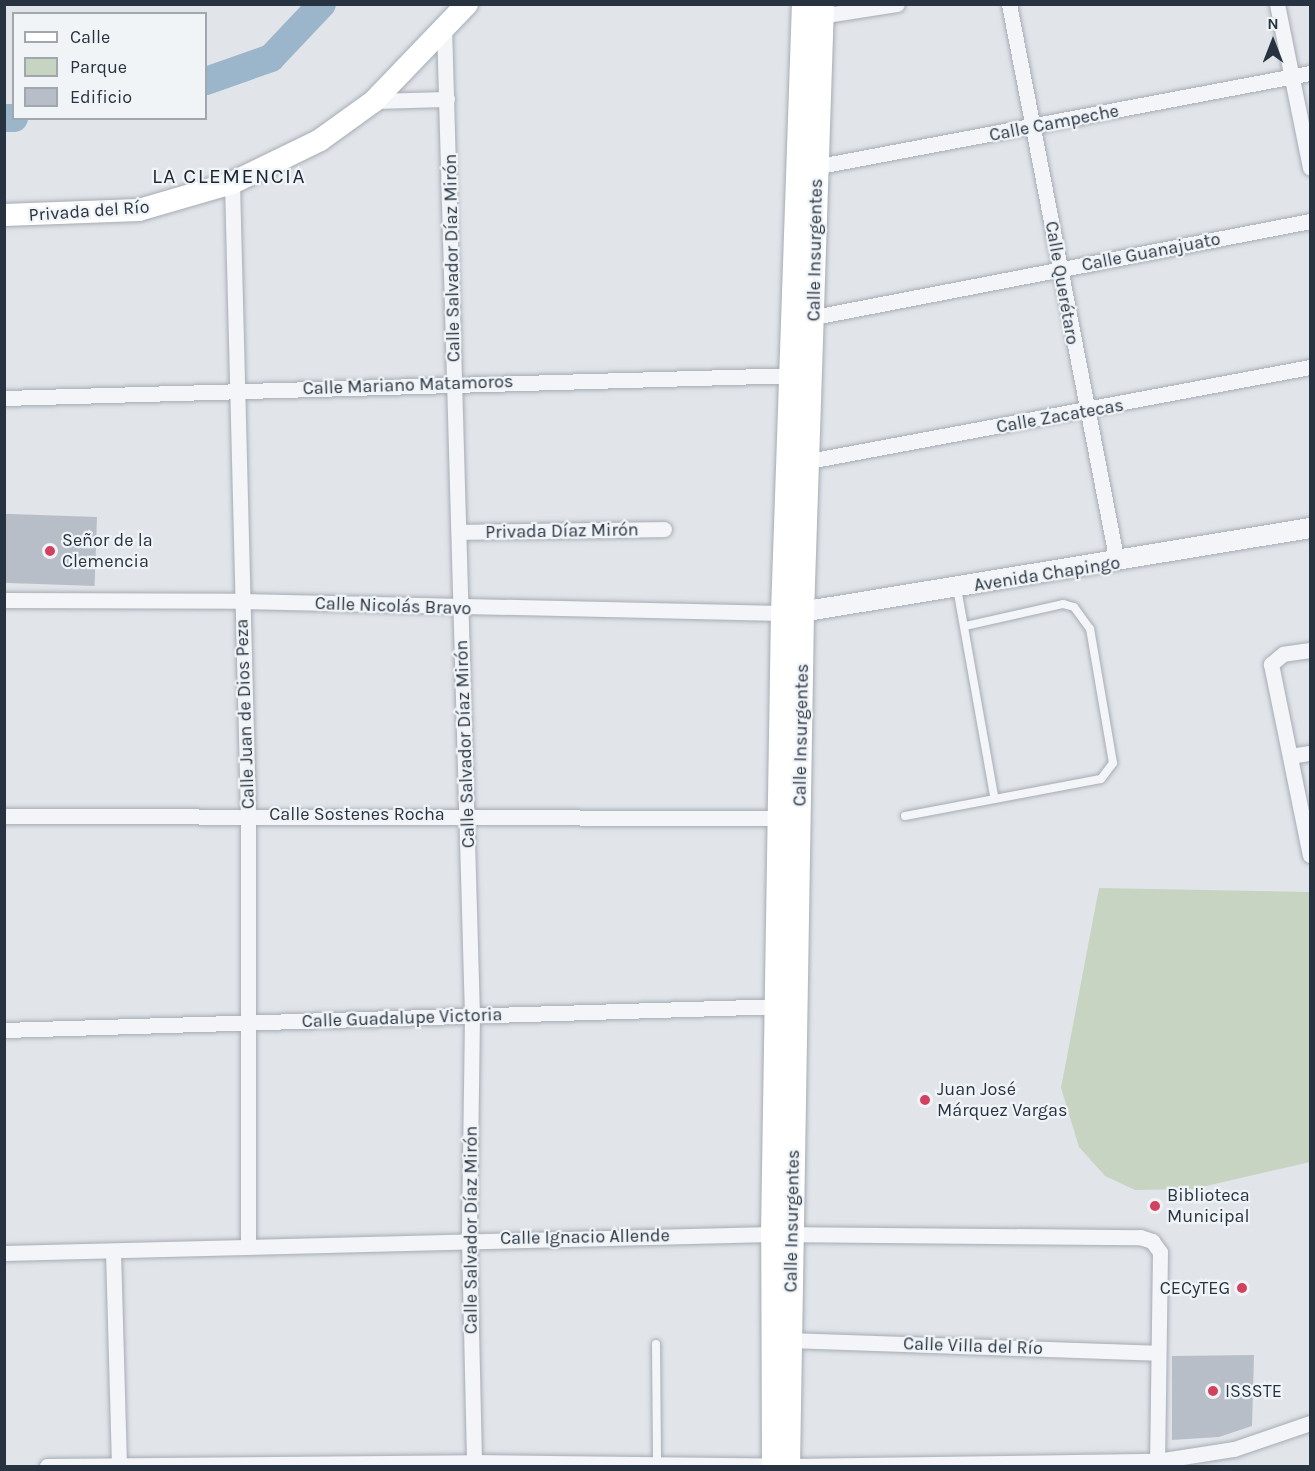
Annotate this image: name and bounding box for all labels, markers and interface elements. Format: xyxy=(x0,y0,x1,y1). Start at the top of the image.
legend xyxy=(12,12,207,120)
north arrow xyxy=(1243,12,1303,72)
text: N xyxy=(1267,14,1279,33)
text: Calle xyxy=(70,26,110,48)
text: Parque xyxy=(70,56,127,78)
text: Edificio xyxy=(70,86,132,108)
street label: Calle Campeche xyxy=(987,100,1121,146)
street label: Calle Salvador Díaz Mirón xyxy=(439,154,465,362)
district label: LA CLEMENCIA xyxy=(152,163,306,189)
street label: Calle Insurgentes xyxy=(803,178,827,322)
street label: Privada del Río xyxy=(28,196,150,226)
street label: Calle Querétaro xyxy=(1040,219,1084,347)
street label: Calle Guanajuato xyxy=(1080,228,1222,276)
street label: Calle Mariano Matamoros xyxy=(302,371,514,399)
street label: Calle Zacatecas xyxy=(995,394,1125,438)
street label: Privada Díaz Mirón xyxy=(485,519,639,543)
place label: Señor de la Clemencia xyxy=(62,530,153,572)
marker: Señor de la Clemencia xyxy=(43,544,57,558)
street label: Avenida Chapingo xyxy=(972,552,1122,596)
street label: Calle Nicolás Bravo xyxy=(314,592,472,620)
street label: Calle Juan de Dios Peza xyxy=(231,618,259,810)
street label: Calle Salvador Díaz Mirón xyxy=(451,639,479,849)
street label: Calle Insurgentes xyxy=(789,663,813,807)
street label: Calle Sostenes Rocha xyxy=(269,803,445,825)
street label: Calle Guadalupe Victoria xyxy=(301,1004,503,1032)
place label: Juan José Márquez Vargas xyxy=(937,1079,1067,1122)
marker: Juan José Márquez Vargas xyxy=(918,1093,932,1107)
street label: Calle Salvador Díaz Mirón xyxy=(460,1126,482,1334)
street label: Calle Insurgentes xyxy=(780,1149,804,1293)
place label: Biblioteca Municipal xyxy=(1167,1185,1250,1228)
marker: Biblioteca Municipal xyxy=(1148,1199,1162,1213)
street label: Calle Ignacio Allende xyxy=(500,1225,670,1249)
place label: CECyTEG xyxy=(1160,1277,1230,1299)
marker: CECyTEG xyxy=(1235,1281,1249,1295)
street label: Calle Villa del Río xyxy=(903,1333,1043,1359)
place label: ISSSTE xyxy=(1225,1380,1282,1402)
marker: ISSSTE xyxy=(1206,1384,1220,1398)

